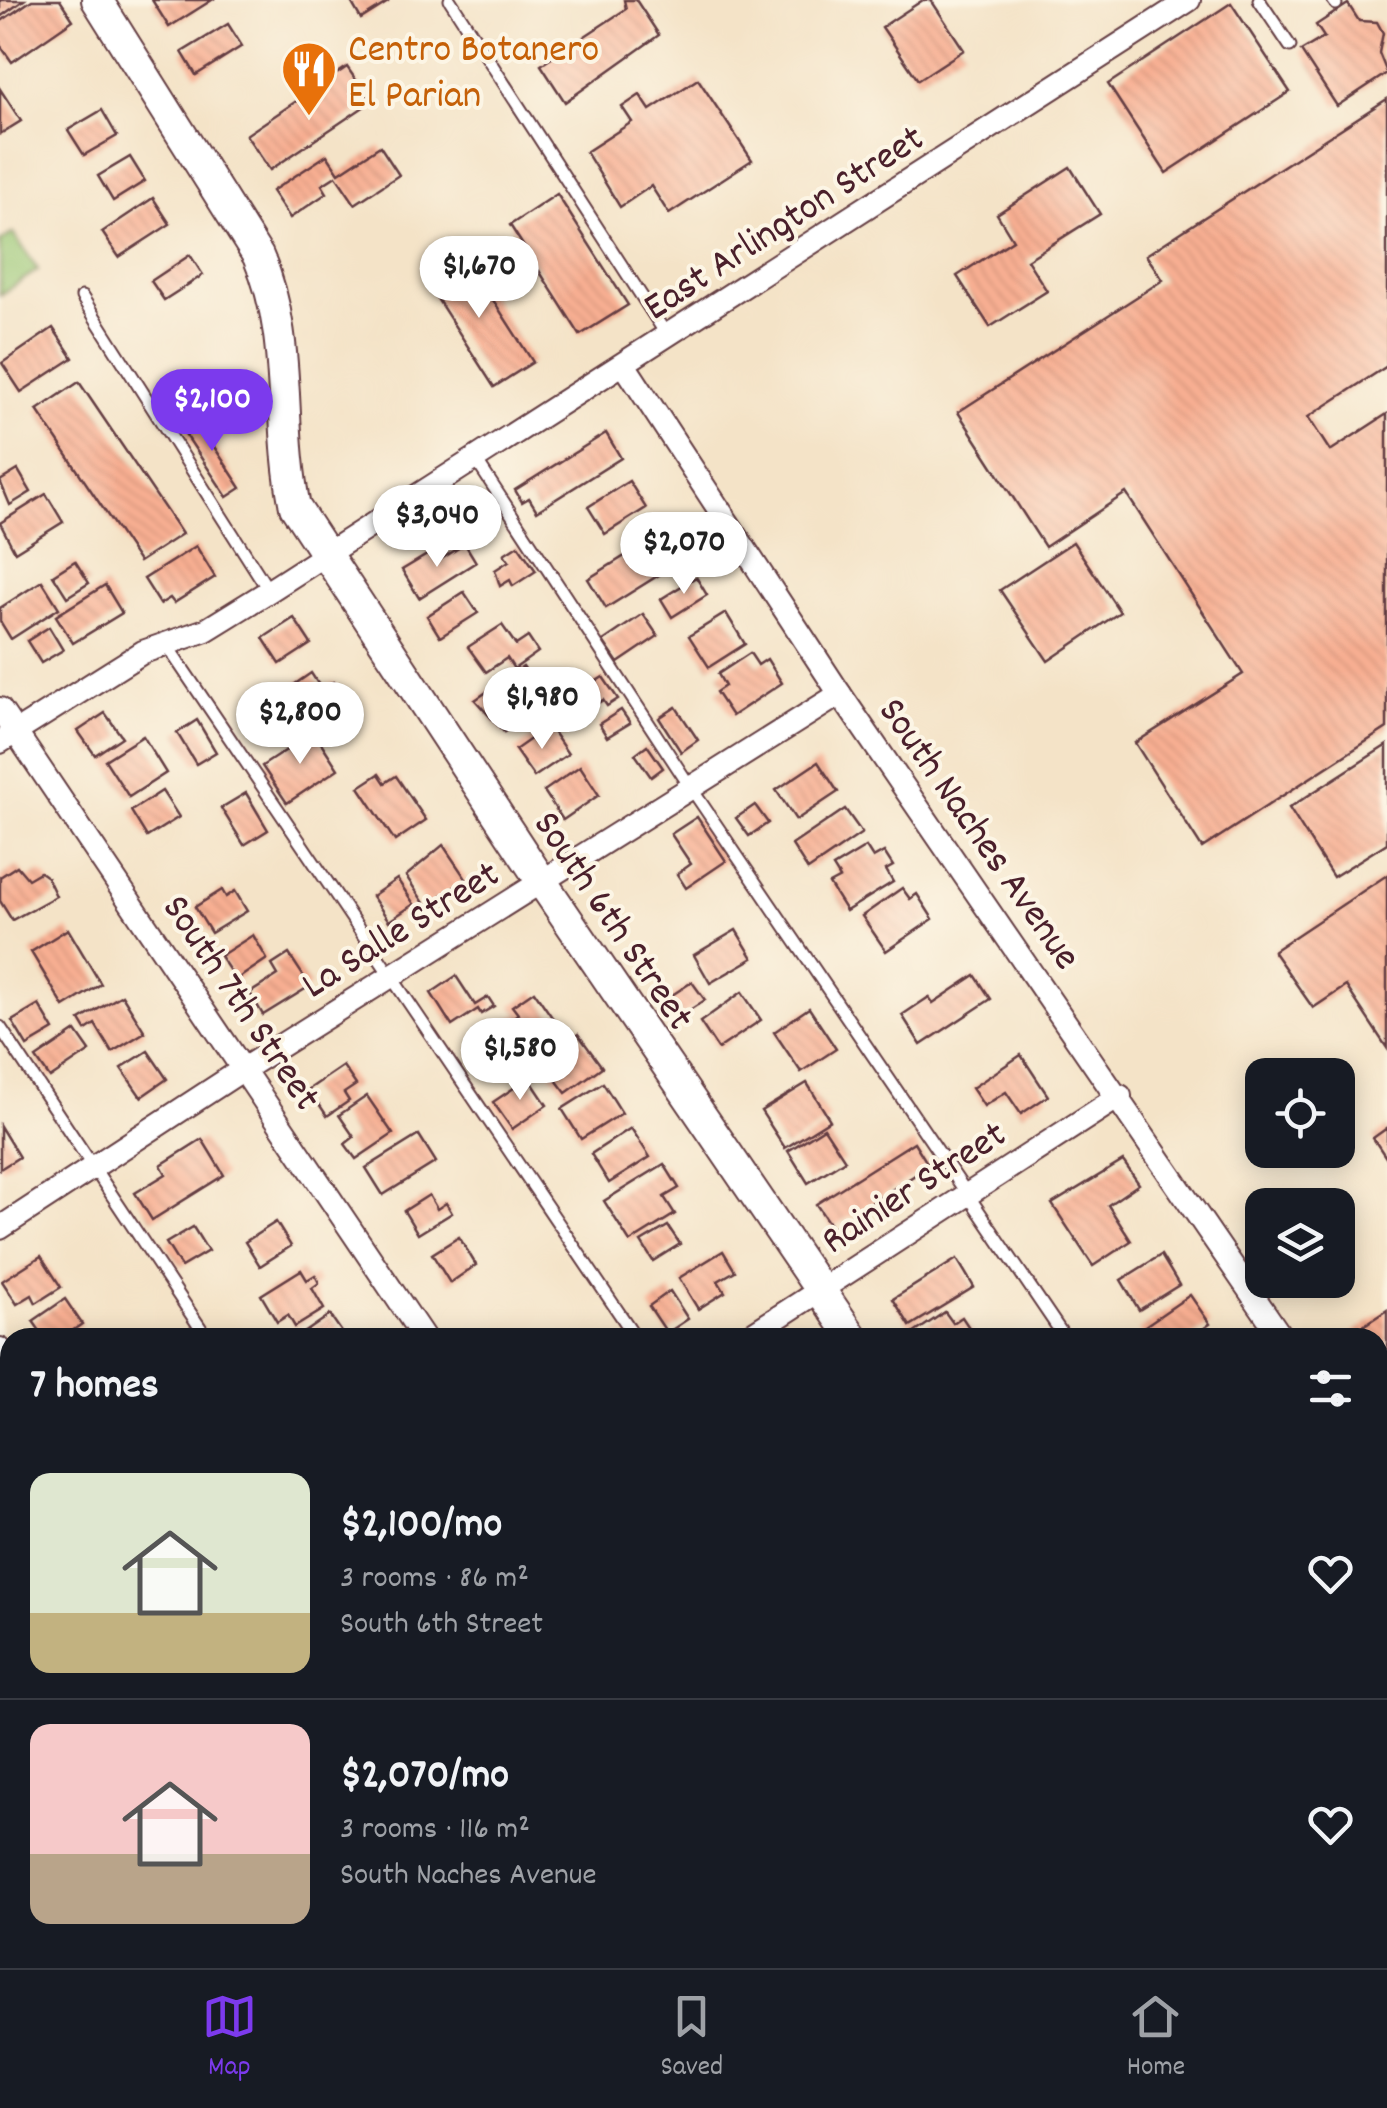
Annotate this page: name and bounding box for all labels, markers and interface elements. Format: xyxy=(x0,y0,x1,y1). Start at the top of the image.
place label: Centro Botanero El Parian xyxy=(348,24,599,127)
restaurant icon: Centro Botanero El Parian xyxy=(279,39,339,118)
street label: East Arlington Street xyxy=(634,113,937,338)
pin: $1,670 xyxy=(398,236,560,321)
text: $1,670 xyxy=(442,245,516,291)
pin: $2,100 xyxy=(131,369,293,454)
text: $2,100 xyxy=(173,378,251,424)
pin: $3,040 xyxy=(356,485,518,570)
text: $3,040 xyxy=(395,494,479,540)
pin: $2,070 xyxy=(603,512,765,597)
text: $2,070 xyxy=(642,521,726,567)
pin: $1,980 xyxy=(461,667,623,752)
text: $1,980 xyxy=(505,676,579,722)
pin: $2,800 xyxy=(219,682,381,767)
street label: South Naches Avenue xyxy=(861,688,1092,984)
text: $2,800 xyxy=(258,691,342,737)
street label: South 6th Street xyxy=(516,801,705,1044)
street label: La Salle Street xyxy=(292,849,512,1016)
street label: South 7th Street xyxy=(145,885,332,1124)
pin: $1,580 xyxy=(439,1018,601,1103)
text: $1,580 xyxy=(483,1027,557,1073)
map controls xyxy=(1245,1058,1355,1298)
button: locate xyxy=(1245,1058,1355,1168)
street label: Rainier Street xyxy=(812,1109,1019,1272)
button: layers xyxy=(1245,1188,1355,1298)
text: 7 homes xyxy=(30,1358,159,1418)
icon: filters xyxy=(1303,1361,1358,1416)
text: $2,100/mo xyxy=(340,1497,502,1557)
icon: home xyxy=(110,1513,230,1633)
icon: heart xyxy=(1303,1546,1358,1601)
text: 3 rooms · 86 m² xyxy=(340,1557,529,1603)
text: South 6th Street xyxy=(340,1603,543,1649)
text: $2,070/mo xyxy=(340,1748,509,1808)
icon: home xyxy=(110,1764,230,1884)
icon: heart xyxy=(1303,1797,1358,1852)
text: 3 rooms · 116 m² xyxy=(340,1808,530,1854)
text: South Naches Avenue xyxy=(340,1854,597,1900)
tab: Map xyxy=(202,1989,257,2089)
tab: Saved xyxy=(661,1989,723,2089)
tab: Home xyxy=(1127,1989,1185,2089)

